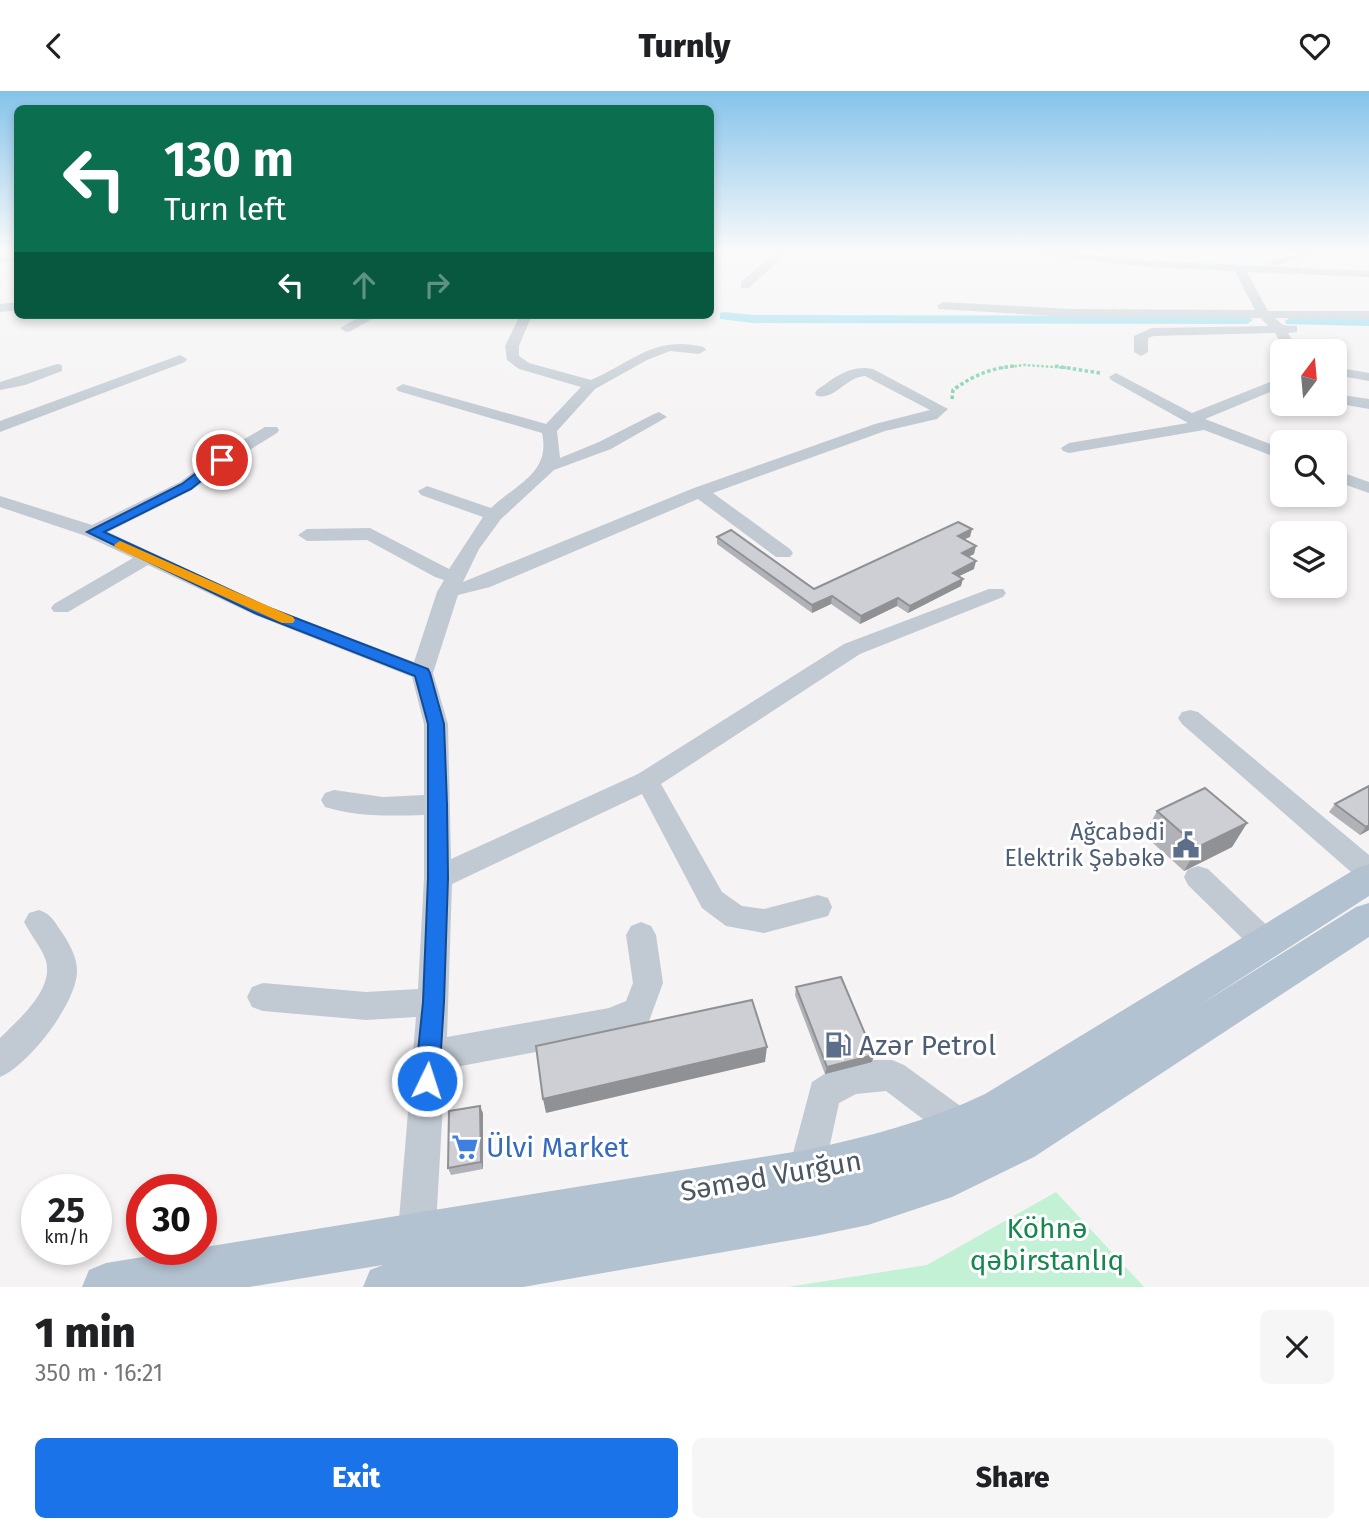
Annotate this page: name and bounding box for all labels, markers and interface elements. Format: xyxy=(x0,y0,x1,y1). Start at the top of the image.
icon: back xyxy=(35,27,73,65)
text: Turnly xyxy=(639,27,730,65)
icon: heart xyxy=(1296,27,1334,65)
text: 130 m xyxy=(164,130,294,189)
icon: left xyxy=(49,133,140,224)
text: Turn left xyxy=(164,190,286,228)
icon: left xyxy=(272,266,310,304)
icon: ahead xyxy=(345,266,383,304)
icon: right xyxy=(418,266,456,304)
north arrow xyxy=(1270,339,1348,417)
map controls xyxy=(1270,339,1347,598)
pin xyxy=(192,430,252,490)
button: search xyxy=(1270,430,1347,507)
icon: arrive xyxy=(203,441,241,479)
button: layers xyxy=(1270,521,1347,598)
place label: Ağcabədi Elektrik Şəbəkə xyxy=(1004,818,1165,872)
public building icon: Ağcabədi Elektrik Şəbəkə xyxy=(1171,830,1201,860)
place label: Azər Petrol xyxy=(859,1029,996,1062)
fuel station icon: Azər Petrol xyxy=(823,1030,853,1060)
position arrow xyxy=(390,1044,464,1118)
place label: Ülvi Market xyxy=(486,1131,630,1164)
supermarket icon: Ülvi Market xyxy=(450,1132,480,1162)
street label: Səməd Vurğun xyxy=(678,1144,864,1208)
speed limit sign: 30 xyxy=(126,1174,217,1265)
text: 25 xyxy=(48,1189,85,1231)
park label: Köhnə qəbirstanlıq xyxy=(970,1212,1124,1277)
text: km/h xyxy=(44,1226,89,1248)
text: 1 min xyxy=(35,1308,136,1358)
button: close xyxy=(1260,1310,1334,1384)
text: 350 m · 16:21 xyxy=(35,1359,163,1387)
button: Exit xyxy=(35,1438,678,1518)
button: Share xyxy=(692,1438,1334,1518)

